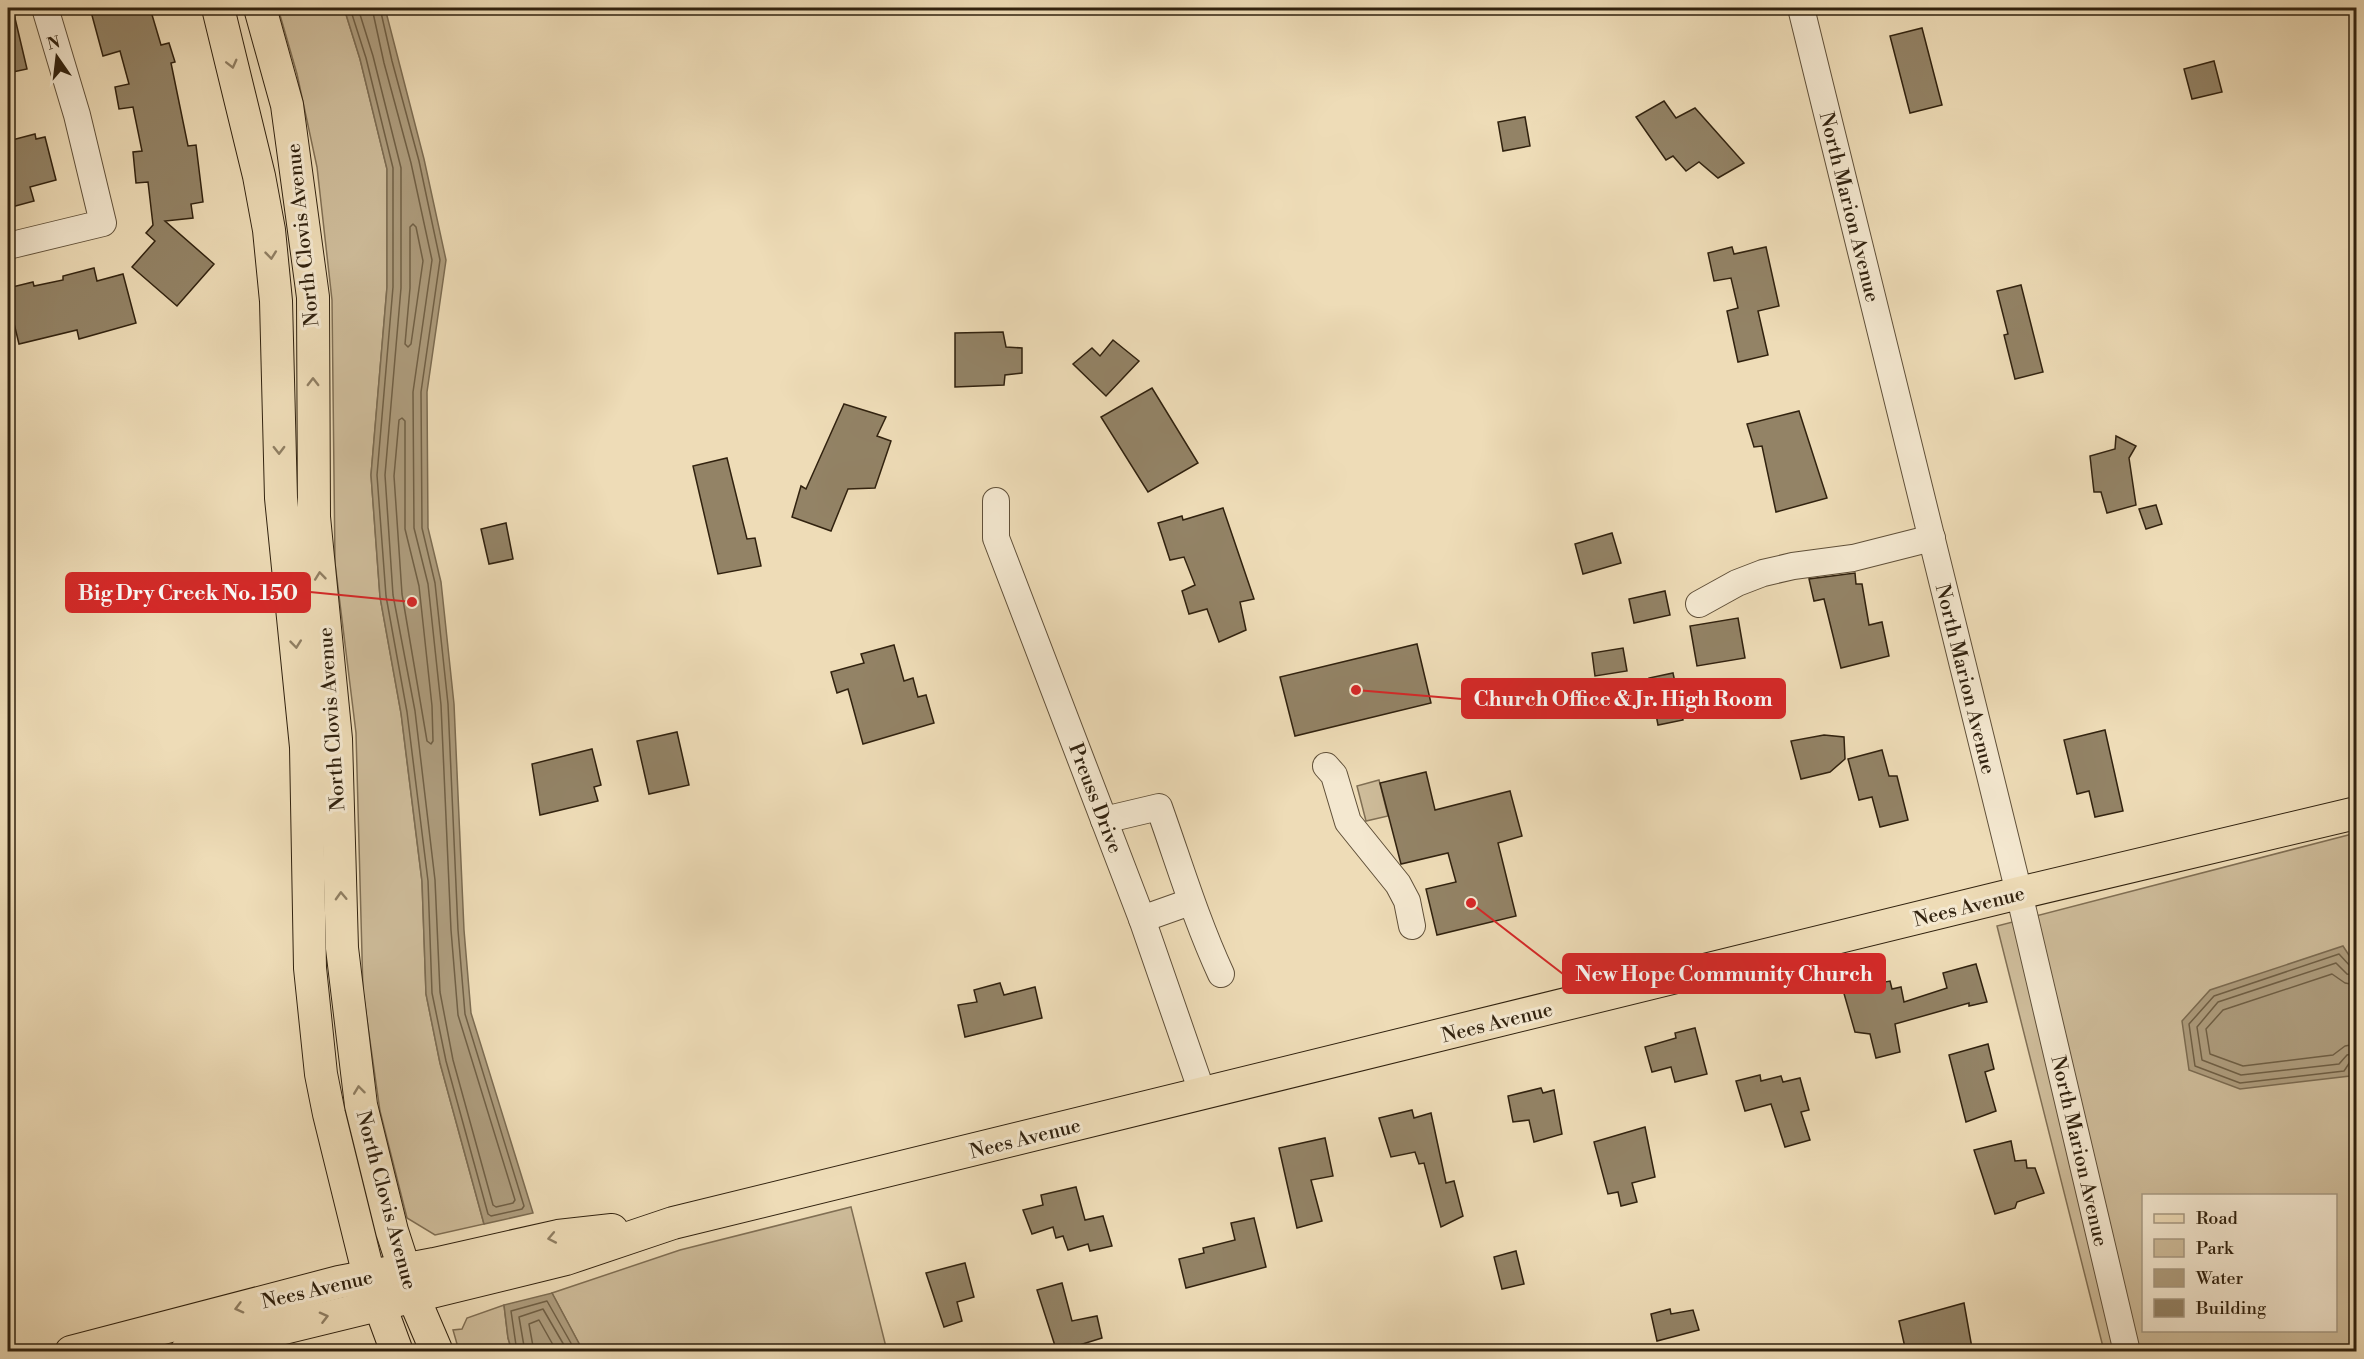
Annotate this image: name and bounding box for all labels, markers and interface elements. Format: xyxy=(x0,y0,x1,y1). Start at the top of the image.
north arrow xyxy=(27,27,87,87)
text: N xyxy=(45,32,63,55)
one-way arrow xyxy=(225,59,238,69)
street label: North Marion Avenue xyxy=(1813,110,1884,305)
street label: North Clovis Avenue xyxy=(281,142,326,328)
one-way arrow xyxy=(264,250,277,260)
one-way arrow xyxy=(307,377,319,386)
one-way arrow xyxy=(273,445,286,454)
one-way arrow xyxy=(314,572,327,581)
callout: Big Dry Creek No. 150 xyxy=(66,573,310,612)
text: Big Dry Creek No. 150 xyxy=(78,581,298,607)
street label: North Marion Avenue xyxy=(1929,582,2000,777)
street label: North Clovis Avenue xyxy=(314,626,351,812)
one-way arrow xyxy=(289,639,302,648)
callout: Church Office & Jr. High Room xyxy=(1462,679,1785,718)
text: Church Office & Jr. High Room xyxy=(1473,687,1773,713)
street label: Preuss Drive xyxy=(1062,740,1127,857)
street label: Nees Avenue xyxy=(1911,882,2028,933)
one-way arrow xyxy=(335,892,347,901)
callout: New Hope Community Church xyxy=(1563,954,1885,993)
text: New Hope Community Church xyxy=(1575,962,1873,988)
street label: Nees Avenue xyxy=(1439,998,1556,1049)
street label: North Marion Avenue xyxy=(2044,1053,2113,1249)
one-way arrow xyxy=(353,1086,366,1095)
street label: North Clovis Avenue xyxy=(350,1108,421,1293)
street label: Nees Avenue xyxy=(967,1114,1084,1165)
legend xyxy=(2142,1194,2337,1332)
text: Road xyxy=(2196,1207,2239,1230)
one-way arrow xyxy=(548,1231,558,1244)
text: Park xyxy=(2196,1237,2235,1260)
street label: Nees Avenue xyxy=(259,1266,376,1315)
text: Water xyxy=(2195,1267,2244,1290)
text: Building xyxy=(2195,1297,2267,1320)
one-way arrow xyxy=(234,1300,244,1313)
one-way arrow xyxy=(319,1311,329,1324)

